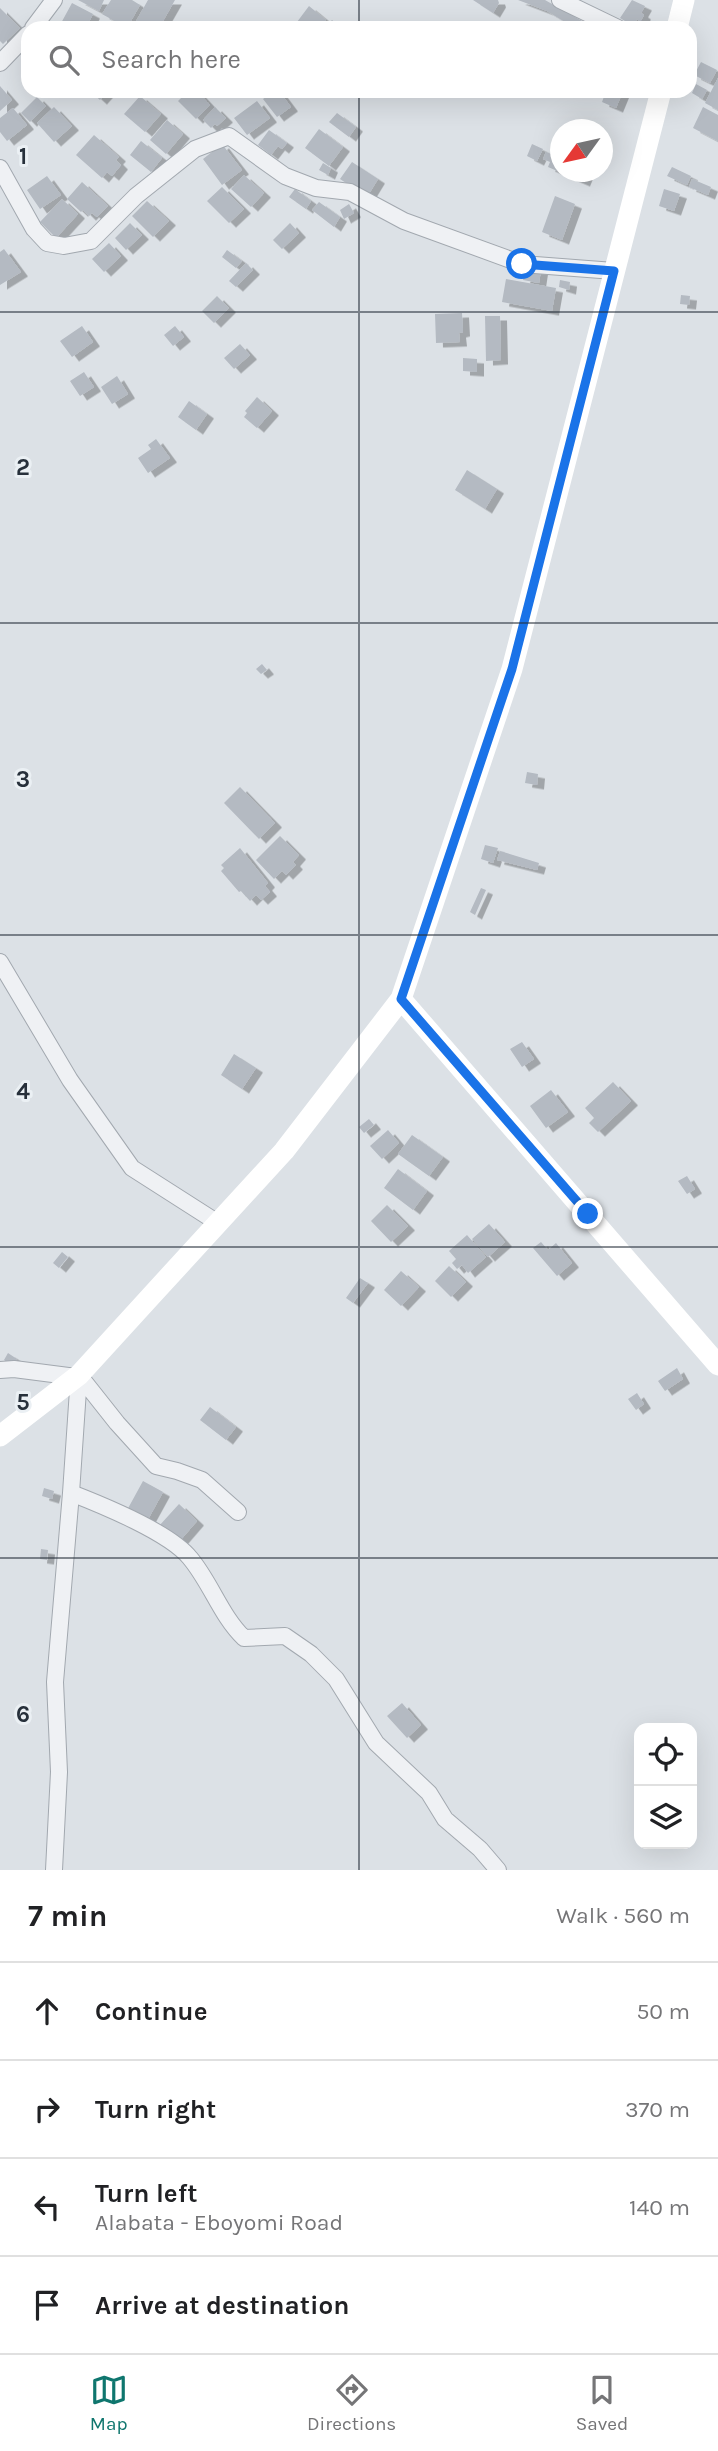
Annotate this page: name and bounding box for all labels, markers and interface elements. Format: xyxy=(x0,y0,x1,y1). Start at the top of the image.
search box xyxy=(21,21,697,98)
icon: search xyxy=(45,41,83,79)
text: Search here xyxy=(101,44,241,75)
north arrow xyxy=(550,119,613,182)
text: 1 xyxy=(19,143,27,170)
route start xyxy=(506,248,537,279)
text: 2 xyxy=(16,454,30,481)
text: 3 xyxy=(16,766,30,793)
text: 4 xyxy=(16,1078,30,1105)
route end xyxy=(572,1198,603,1229)
text: 5 xyxy=(16,1389,30,1416)
text: 6 xyxy=(16,1701,30,1728)
map controls xyxy=(634,1723,697,1849)
button: locate xyxy=(634,1723,697,1786)
button: layers xyxy=(634,1786,697,1849)
text: 7 min xyxy=(28,1898,108,1934)
text: Walk · 560 m xyxy=(556,1902,690,1929)
icon: ahead xyxy=(28,1992,66,2030)
text: Continue xyxy=(95,1996,207,2027)
text: 50 m xyxy=(636,1998,690,2025)
icon: right xyxy=(28,2090,66,2128)
text: Turn right xyxy=(95,2094,216,2125)
text: 370 m xyxy=(625,2096,690,2123)
text: Turn left xyxy=(95,2178,197,2209)
icon: left xyxy=(28,2188,66,2226)
text: 140 m xyxy=(629,2194,690,2221)
text: Alabata - Eboyomi Road xyxy=(95,2209,343,2236)
icon: arrive xyxy=(28,2286,66,2324)
text: Arrive at destination xyxy=(95,2290,349,2321)
tab: Map xyxy=(90,2371,128,2435)
tab: Directions xyxy=(307,2371,396,2435)
tab: Saved xyxy=(576,2371,628,2435)

